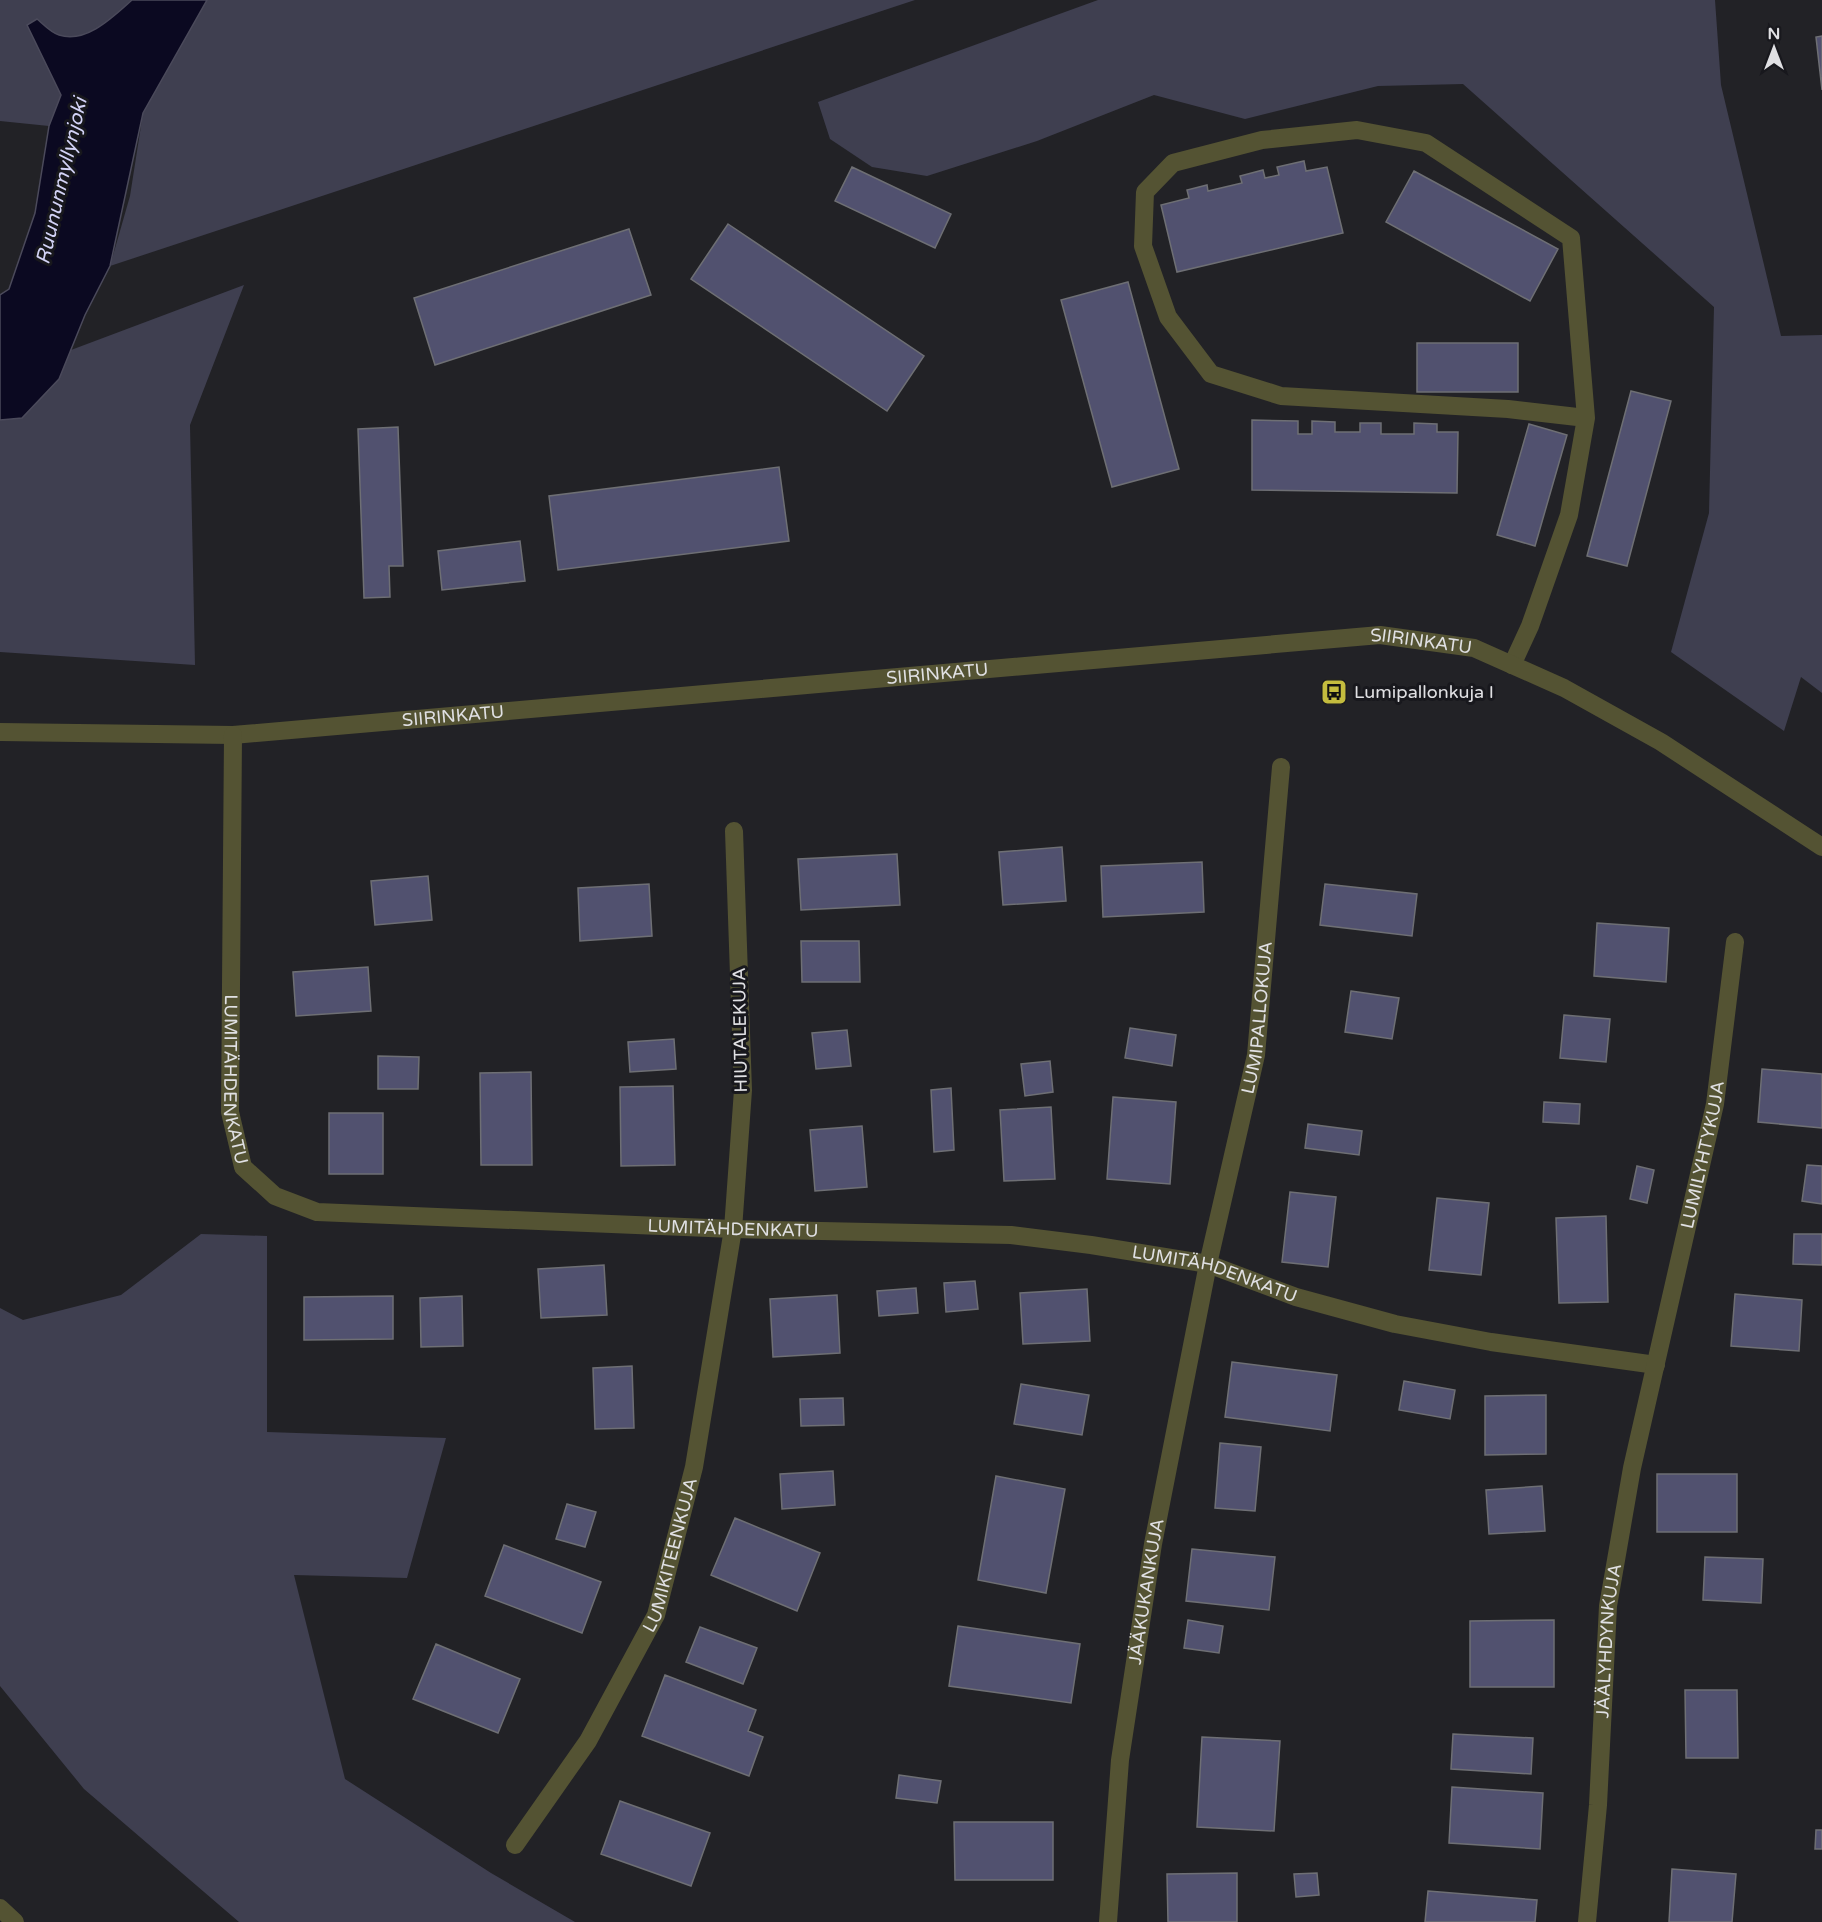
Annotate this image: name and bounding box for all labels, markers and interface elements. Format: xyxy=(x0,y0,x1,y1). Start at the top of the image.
north arrow xyxy=(1744,18,1804,78)
text: N xyxy=(1768,24,1780,44)
water label: Ruununmyllynjoki xyxy=(31,93,93,267)
street label: SIIRINKATU xyxy=(1369,624,1473,659)
street label: SIIRINKATU xyxy=(885,658,989,689)
bus stop icon: Lumipallonkuja I xyxy=(1319,677,1349,707)
place label: Lumipallonkuja I xyxy=(1354,681,1494,703)
street label: SIIRINKATU xyxy=(401,700,505,731)
street label: LUMIPALLOKUJA xyxy=(1236,940,1277,1096)
street label: HIUTALEKUJA xyxy=(728,967,752,1093)
street label: LUMITÄHDENKATU xyxy=(219,994,253,1167)
street label: LUMILYHTYKUJA xyxy=(1676,1080,1729,1231)
street label: LUMITÄHDENKATU xyxy=(647,1215,819,1242)
street label: LUMITÄHDENKATU xyxy=(1130,1241,1300,1307)
street label: LUMIKITEENKUJA xyxy=(638,1475,702,1636)
street label: JÄÄKUKANKUJA xyxy=(1124,1516,1169,1666)
street label: JÄÄLYHDYNKUJA xyxy=(1591,1562,1626,1719)

